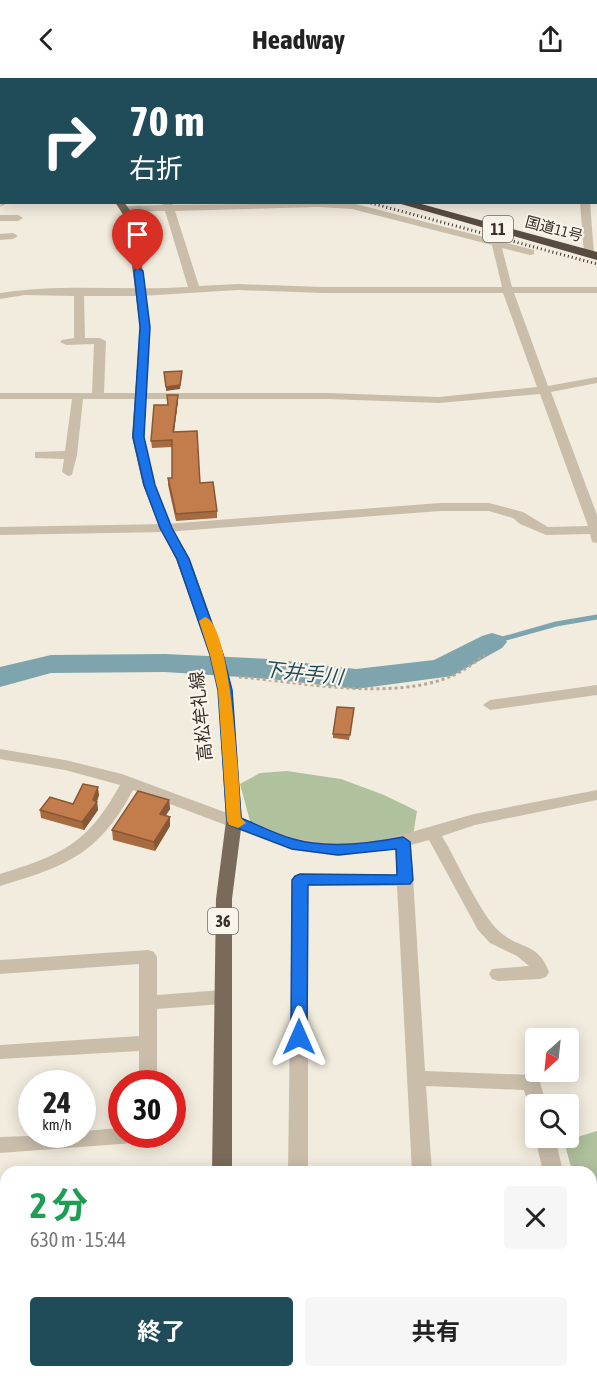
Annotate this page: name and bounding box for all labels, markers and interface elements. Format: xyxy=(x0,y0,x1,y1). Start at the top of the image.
icon: back xyxy=(30,23,63,56)
icon: share xyxy=(534,23,567,56)
text: Headway xyxy=(252,24,345,55)
text: 70 m xyxy=(129,97,204,145)
icon: right xyxy=(30,102,108,180)
text: 右折 xyxy=(129,153,183,184)
pin xyxy=(112,209,163,271)
street label: 国道11号 xyxy=(523,213,585,244)
road number: 11 xyxy=(483,216,513,242)
icon: arrive xyxy=(121,218,154,251)
water label: 下井手川 xyxy=(262,657,346,688)
street label: 高松牟礼線 xyxy=(185,670,216,762)
road number: 36 xyxy=(208,908,238,934)
position arrow xyxy=(267,1005,331,1069)
north arrow xyxy=(525,1028,579,1082)
map controls xyxy=(525,1028,579,1148)
speed limit sign: 30 xyxy=(108,1070,186,1148)
text: 24 xyxy=(43,1085,71,1119)
button: search xyxy=(525,1094,579,1148)
text: km/h xyxy=(42,1116,72,1133)
text: 2 分 xyxy=(30,1184,88,1226)
button: close xyxy=(504,1186,567,1249)
text: 630 m · 15:44 xyxy=(30,1228,126,1251)
button: 終了 xyxy=(30,1297,293,1366)
button: 共有 xyxy=(305,1297,567,1366)

